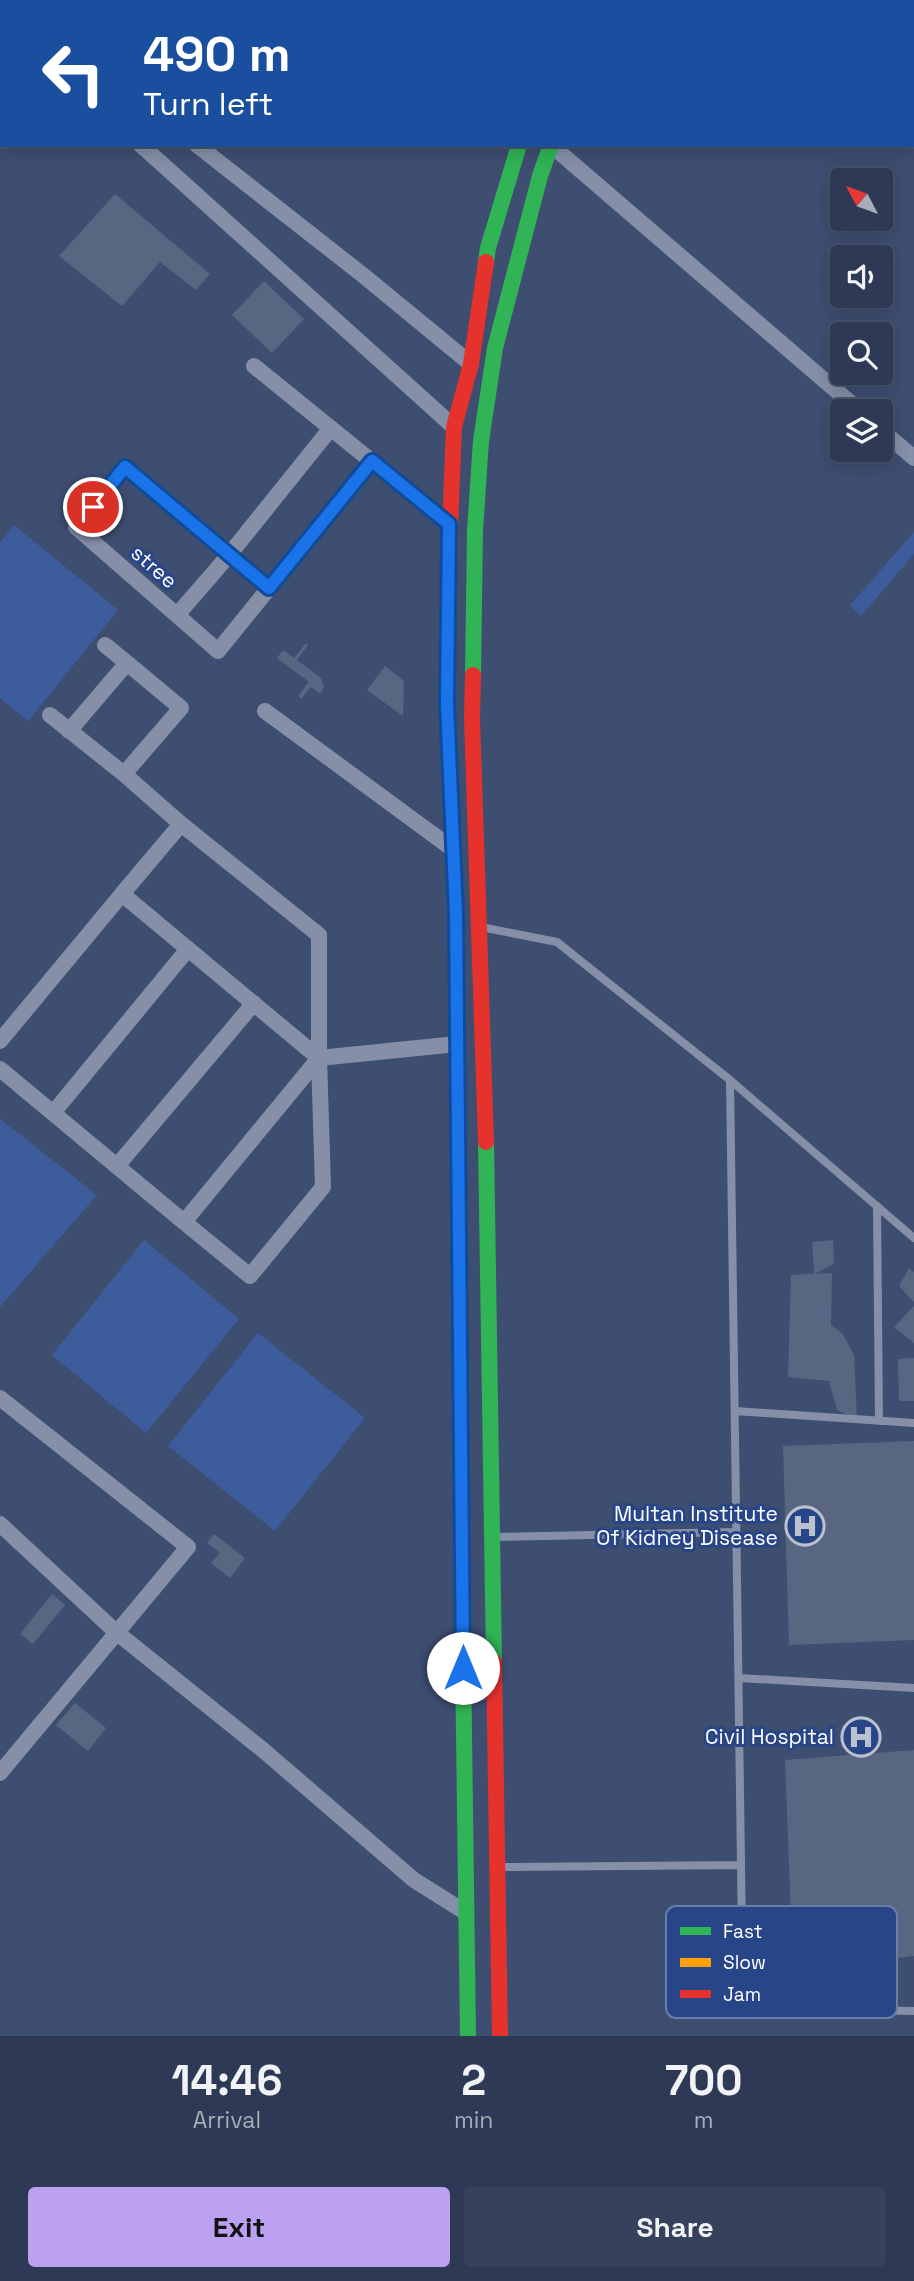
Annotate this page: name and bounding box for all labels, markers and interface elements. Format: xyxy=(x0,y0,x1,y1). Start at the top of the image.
text: 490 m xyxy=(143,23,291,85)
icon: left xyxy=(28,28,119,119)
text: Turn left xyxy=(143,84,273,124)
north arrow xyxy=(830,168,892,231)
map controls xyxy=(830,168,893,462)
button: sound xyxy=(830,245,893,308)
button: search xyxy=(830,322,893,385)
button: layers xyxy=(830,399,893,462)
pin xyxy=(63,477,123,537)
icon: arrive xyxy=(74,488,112,526)
street label: stree xyxy=(126,539,183,594)
place label: Multan Institute Of Kidney Disease xyxy=(596,1500,778,1551)
hospital icon: Multan Institute Of Kidney Disease xyxy=(784,1505,826,1547)
position arrow xyxy=(426,1631,500,1705)
hospital icon: Civil Hospital xyxy=(840,1716,882,1758)
place label: Civil Hospital xyxy=(705,1723,834,1750)
legend xyxy=(666,1906,897,2018)
text: Fast xyxy=(723,1919,763,1944)
text: Slow xyxy=(723,1950,766,1975)
text: Jam xyxy=(723,1982,761,2007)
text: 14:46 xyxy=(172,2054,282,2107)
text: 2 xyxy=(461,2054,486,2107)
text: 700 xyxy=(665,2054,742,2107)
text: Arrival xyxy=(193,2105,261,2135)
text: min xyxy=(454,2105,493,2135)
text: m xyxy=(694,2105,714,2135)
button: Exit xyxy=(28,2187,450,2267)
button: Share xyxy=(464,2187,886,2267)

